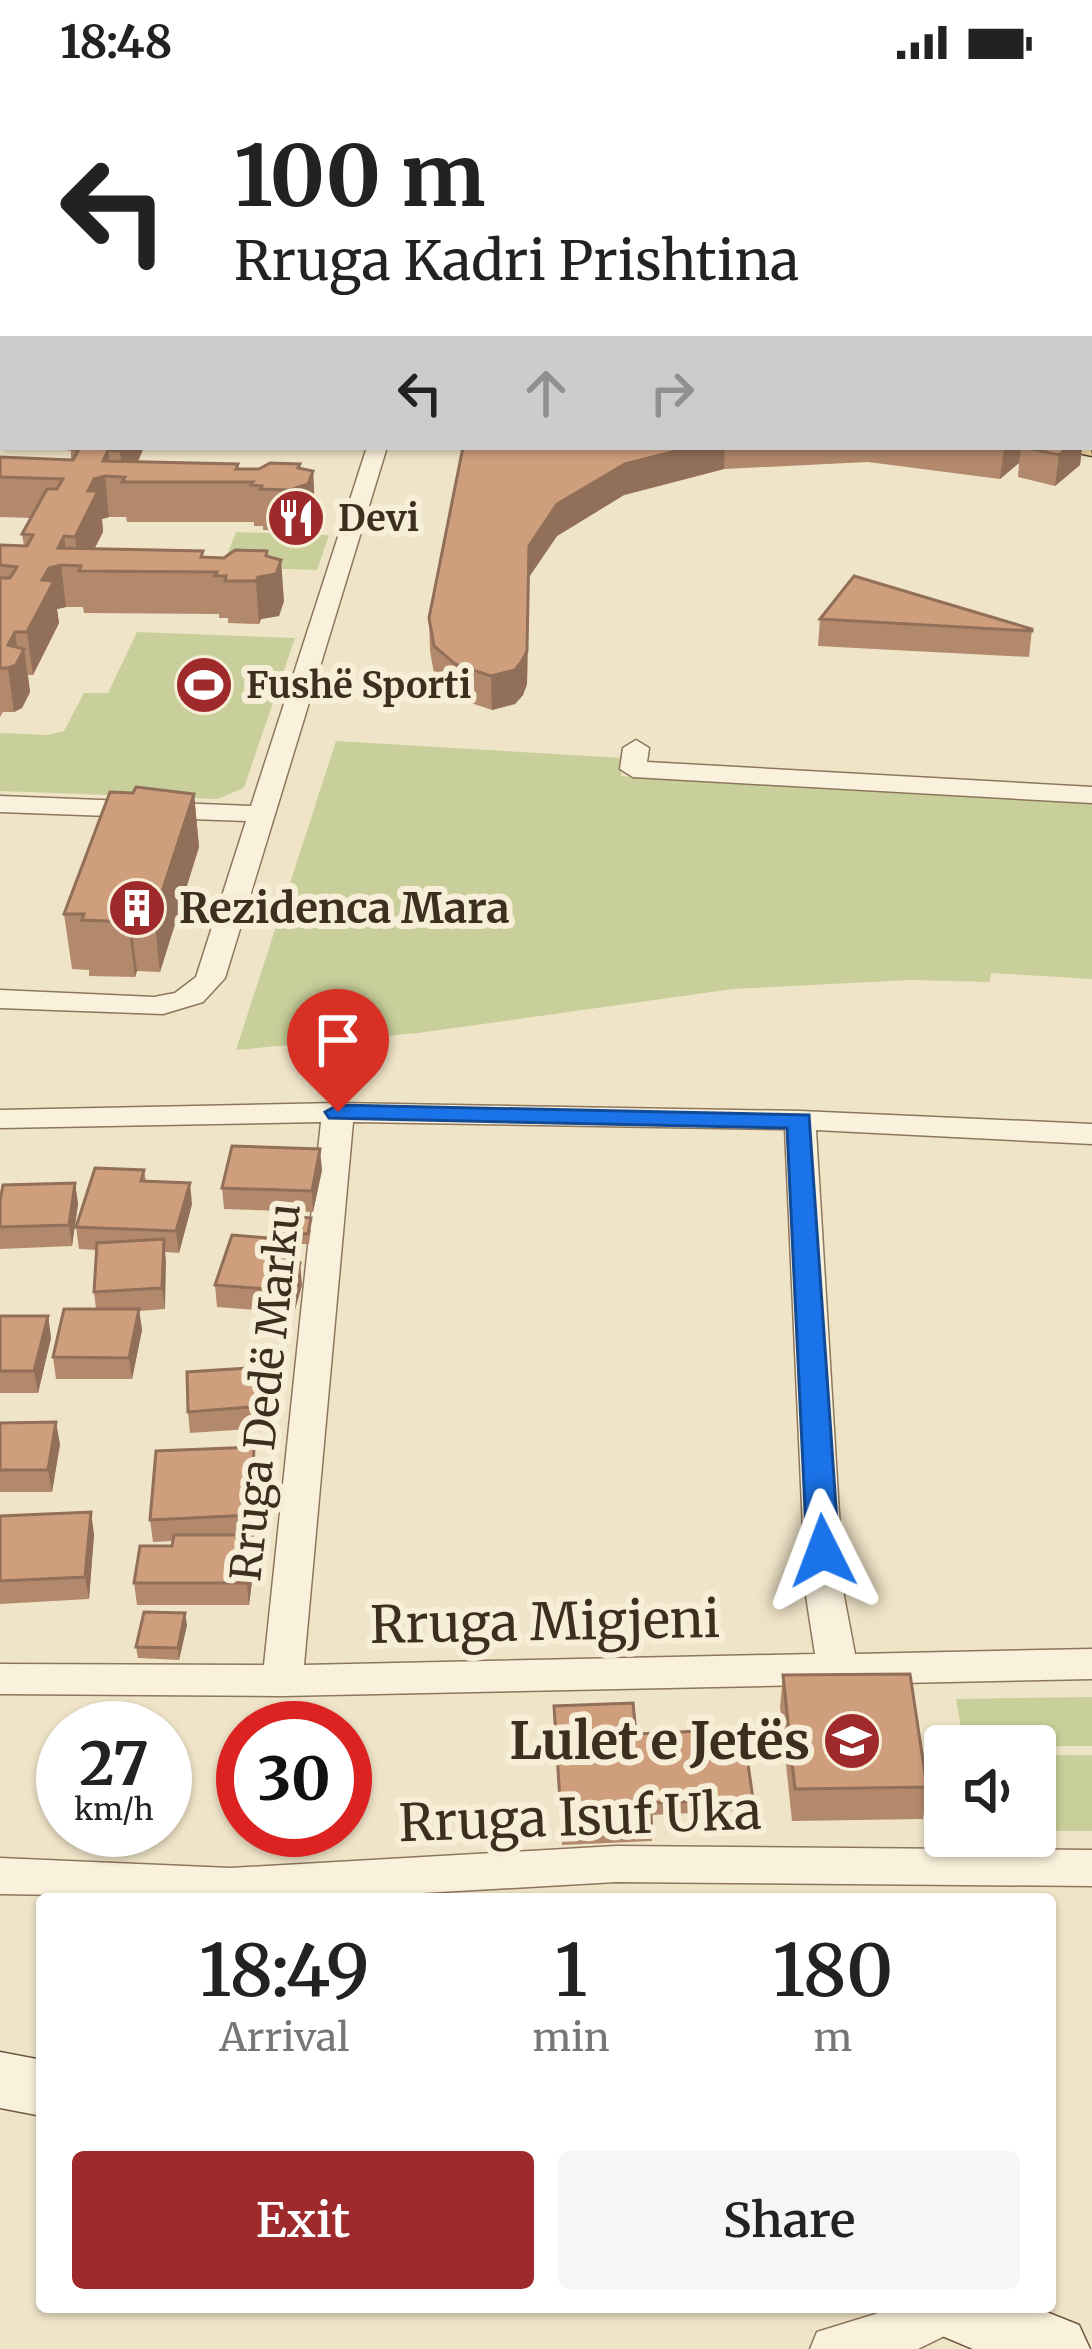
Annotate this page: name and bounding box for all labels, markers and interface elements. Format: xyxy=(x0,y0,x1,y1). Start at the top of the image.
text: 18:48 xyxy=(60,14,172,70)
text: 100 m xyxy=(234,123,486,229)
icon: left xyxy=(36,132,192,288)
text: Rruga Kadri Prishtina xyxy=(234,227,799,295)
icon: left xyxy=(387,360,453,426)
icon: ahead xyxy=(513,360,579,426)
icon: right xyxy=(639,360,705,426)
restaurant icon: Devi xyxy=(265,487,327,549)
place label: Devi xyxy=(338,496,419,541)
sports icon: Fushë Sporti xyxy=(173,654,235,716)
place label: Fushë Sporti xyxy=(246,663,471,708)
building icon: Rezidenca Mara xyxy=(106,877,168,939)
place label: Rezidenca Mara xyxy=(179,882,510,934)
pin xyxy=(287,989,389,1112)
icon: arrive xyxy=(305,1007,371,1073)
street label: Rruga Dedë Marku xyxy=(219,1201,312,1583)
position arrow xyxy=(760,1488,886,1614)
street label: Rruga Migjeni xyxy=(369,1587,721,1657)
speed limit sign: 30 xyxy=(216,1701,372,1857)
place label: Lulet e Jetës xyxy=(509,1709,810,1773)
school or university icon: Lulet e Jetës xyxy=(821,1710,883,1772)
map controls xyxy=(924,1725,1056,1857)
button: sound xyxy=(924,1725,1056,1857)
text: 27 xyxy=(79,1726,149,1801)
street label: Rruga Isuf Uka xyxy=(397,1779,763,1855)
text: km/h xyxy=(74,1790,154,1828)
text: 18:49 xyxy=(199,1925,370,2016)
text: 1 xyxy=(555,1925,588,2016)
text: 180 xyxy=(772,1925,893,2016)
text: Arrival xyxy=(219,2013,349,2062)
text: min xyxy=(532,2013,610,2062)
text: m xyxy=(813,2013,852,2062)
button: Exit xyxy=(72,2151,534,2289)
button: Share xyxy=(558,2151,1020,2289)

